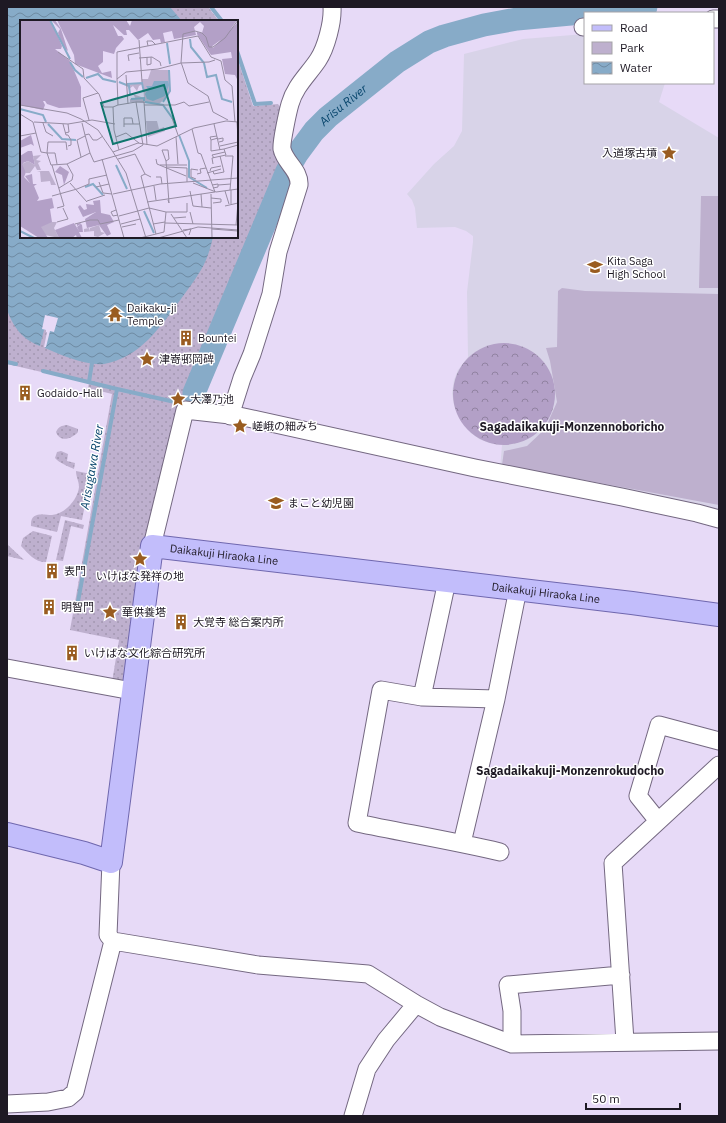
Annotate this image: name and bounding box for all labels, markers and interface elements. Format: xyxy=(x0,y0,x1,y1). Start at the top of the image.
legend xyxy=(584,12,714,84)
inset map xyxy=(20,20,238,238)
text: Road xyxy=(620,20,648,35)
text: Park xyxy=(620,40,645,55)
text: Water xyxy=(620,60,653,75)
water label: Arisu River xyxy=(315,81,370,129)
place icon: 入道塚古墳 xyxy=(660,144,678,162)
place label: 入道塚古墳 xyxy=(602,146,657,160)
place label: Kita Saga High School xyxy=(607,254,666,281)
school or university icon: Kita Saga High School xyxy=(586,258,604,276)
place label: Daikaku-ji Temple xyxy=(127,301,176,328)
temple icon: Daikaku-ji Temple xyxy=(106,305,124,323)
building icon: Bountei xyxy=(177,329,195,347)
place label: Bountei xyxy=(198,331,236,345)
place icon: 津嵜邨岡碑 xyxy=(138,350,156,368)
place label: 津嵜邨岡碑 xyxy=(159,352,214,366)
building icon: Godaido-Hall xyxy=(16,384,34,402)
place label: Godaido-Hall xyxy=(37,386,102,400)
place icon: 大澤乃池 xyxy=(169,390,187,408)
place label: 大澤乃池 xyxy=(190,392,234,406)
place icon: 嵯峨の細みち xyxy=(231,417,249,435)
place label: 嵯峨の細みち xyxy=(252,419,318,433)
district label: Sagadaikakuji-Monzennoboricho xyxy=(480,419,665,434)
water label: Arisugawa River xyxy=(76,423,106,511)
school or university icon: まこと幼児園 xyxy=(267,494,285,512)
place label: まこと幼児園 xyxy=(288,496,354,510)
street label: Daikakuji Hiraoka Line xyxy=(169,541,279,568)
place icon: いけばな発祥の地 xyxy=(131,550,149,568)
building icon: 表門 xyxy=(43,562,61,580)
place label: 表門 xyxy=(64,564,86,578)
place label: いけばな発祥の地 xyxy=(96,569,184,583)
street label: Daikakuji Hiraoka Line xyxy=(491,579,601,606)
building icon: 明智門 xyxy=(40,598,58,616)
place label: 明智門 xyxy=(61,600,94,614)
place icon: 華供養塔 xyxy=(101,603,119,621)
place label: 華供養塔 xyxy=(122,605,166,619)
building icon: 大覚寺 総合案内所 xyxy=(172,613,190,631)
place label: 大覚寺 総合案内所 xyxy=(193,615,285,629)
building icon: いけばな文化綜合研究所 xyxy=(63,644,81,662)
place label: いけばな文化綜合研究所 xyxy=(84,646,206,660)
district label: Sagadaikakuji-Monzenrokudocho xyxy=(476,763,664,778)
scale bar xyxy=(586,1085,680,1111)
text: 50 m xyxy=(592,1091,620,1106)

